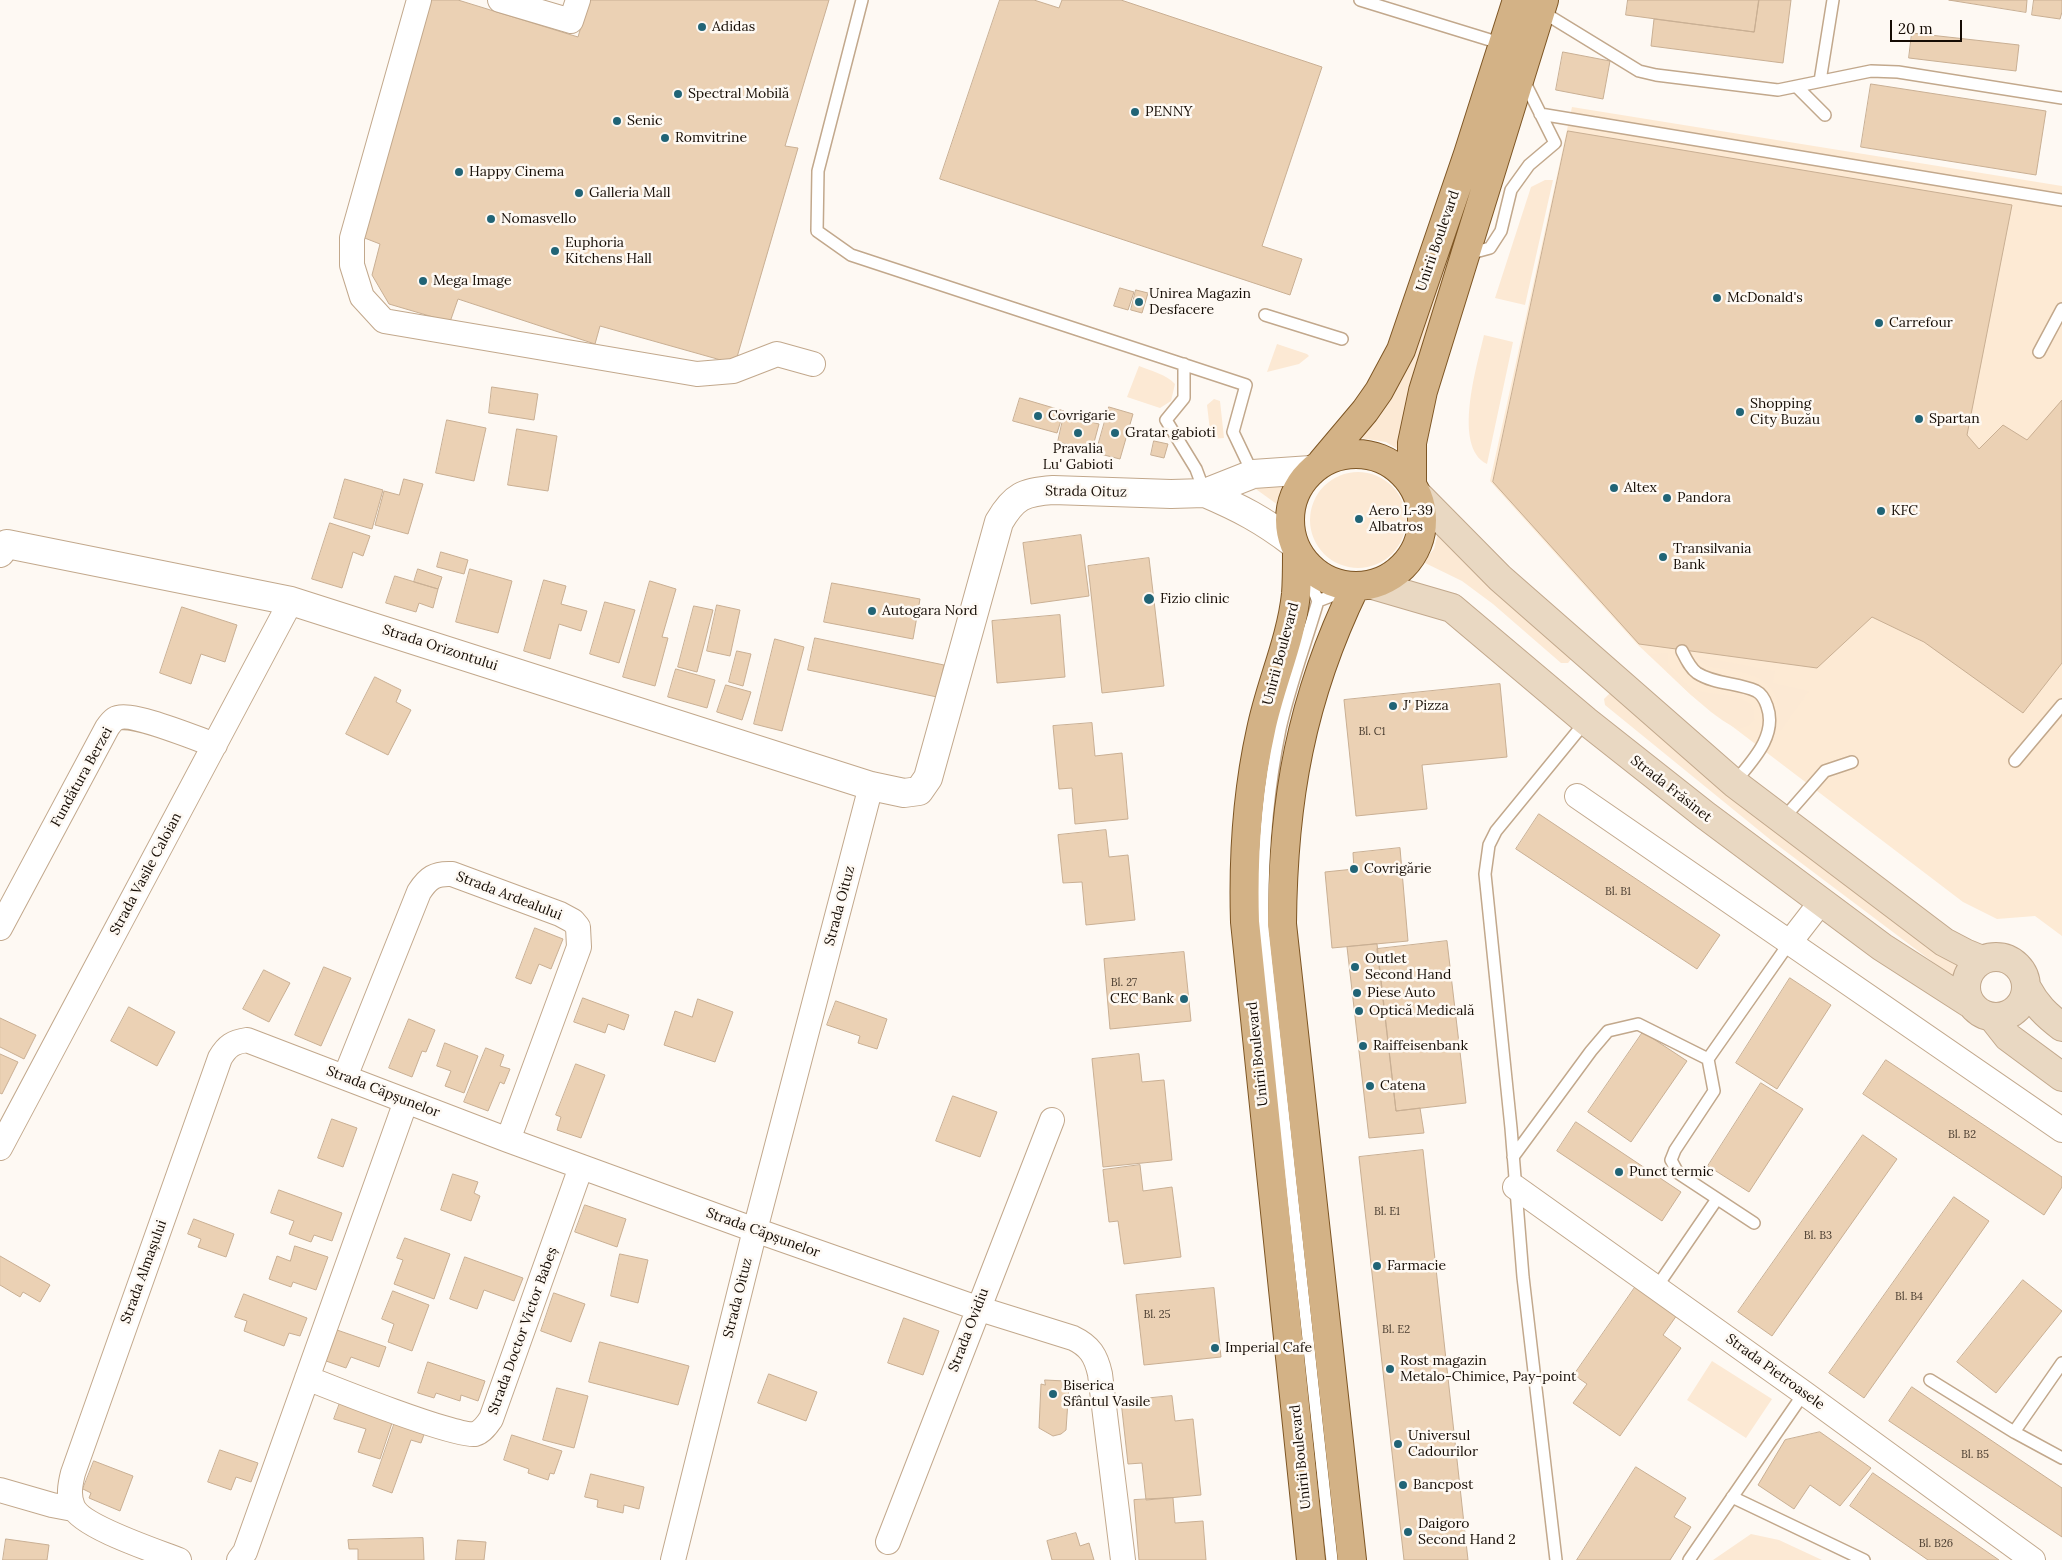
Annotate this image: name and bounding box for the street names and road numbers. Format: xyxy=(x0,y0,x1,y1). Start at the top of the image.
street label: Unirii Boulevard xyxy=(1413,188,1463,294)
street label: Strada Oituz xyxy=(1045,483,1127,501)
street label: Unirii Boulevard xyxy=(1259,601,1303,707)
street label: Strada Orizontului xyxy=(380,621,500,675)
street label: Fundătura Berzei xyxy=(48,724,116,830)
street label: Strada Frăsinet xyxy=(1627,752,1715,826)
street label: Strada Vasile Caloian xyxy=(107,810,185,938)
street label: Strada Oituz xyxy=(821,864,859,948)
street label: Strada Ardealului xyxy=(454,868,564,924)
street label: Unirii Boulevard xyxy=(1244,1001,1272,1107)
street label: Strada Căpșunelor xyxy=(324,1063,442,1121)
street label: Strada Căpșunelor xyxy=(704,1205,822,1261)
street label: Strada Almașului xyxy=(117,1218,171,1326)
street label: Strada Doctor Victor Babeș xyxy=(485,1245,561,1417)
street label: Strada Oituz xyxy=(720,1256,756,1340)
street label: Strada Ovidiu xyxy=(945,1286,993,1374)
street label: Strada Pietroasele xyxy=(1722,1331,1828,1413)
street label: Unirii Boulevard xyxy=(1287,1404,1315,1510)

